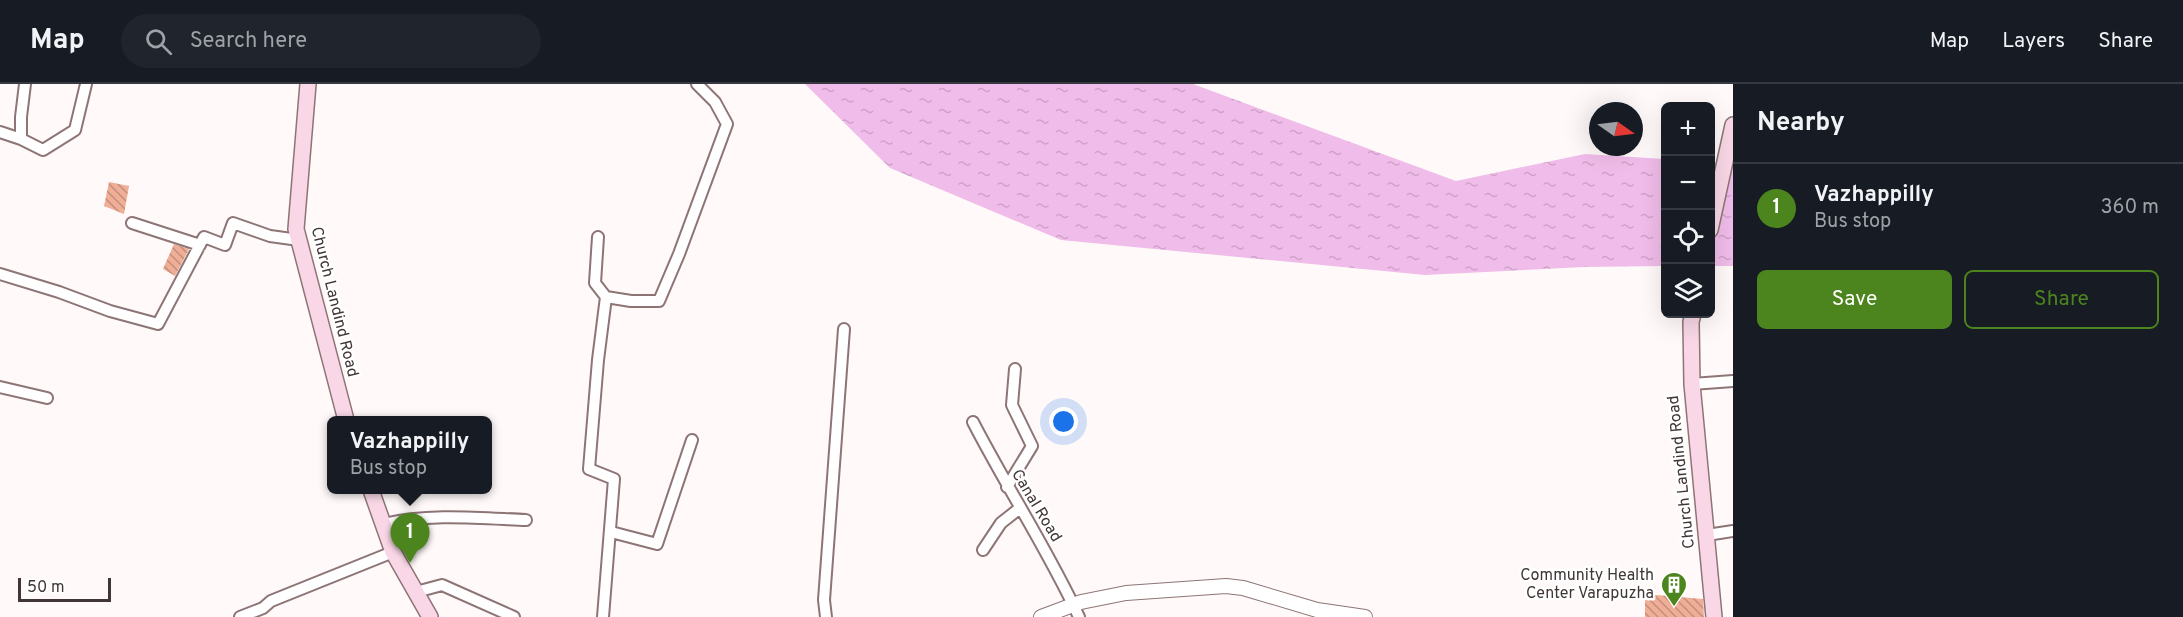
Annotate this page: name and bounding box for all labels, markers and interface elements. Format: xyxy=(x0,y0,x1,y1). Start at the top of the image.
search box xyxy=(121,14,541,68)
text: Map xyxy=(30,23,85,59)
icon: search xyxy=(142,25,175,58)
text: Search here xyxy=(190,28,307,55)
text: Map xyxy=(1930,28,1969,55)
text: Layers xyxy=(2002,28,2065,55)
text: Share xyxy=(2098,28,2153,55)
north arrow xyxy=(1589,102,1643,156)
map controls xyxy=(1661,102,1715,318)
button: + xyxy=(1661,102,1715,156)
text: Nearby xyxy=(1757,107,1845,140)
button: − xyxy=(1661,156,1715,210)
text: Vazhappilly xyxy=(1814,182,1934,209)
text: 1 xyxy=(1773,195,1781,221)
text: 360 m xyxy=(2101,195,2159,221)
text: Bus stop xyxy=(1814,209,1891,235)
button: locate xyxy=(1661,210,1715,264)
street label: Church Landind Road xyxy=(306,225,362,379)
button: layers xyxy=(1661,264,1715,318)
button: Save xyxy=(1757,270,1952,329)
button: Share xyxy=(1964,270,2159,329)
street label: Church Landind Road xyxy=(1664,394,1700,550)
your location xyxy=(1049,407,1078,436)
popup xyxy=(327,416,492,494)
text: Vazhappilly xyxy=(350,429,469,456)
text: Bus stop xyxy=(350,456,427,482)
street label: Canal Road xyxy=(1006,466,1066,546)
pin: 1 xyxy=(390,514,430,563)
place label: Community Health Center Varapuzha xyxy=(1520,566,1654,604)
building icon: Community Health Center Varapuzha xyxy=(1659,570,1689,608)
scale bar xyxy=(18,575,111,602)
text: 50 m xyxy=(27,578,65,598)

